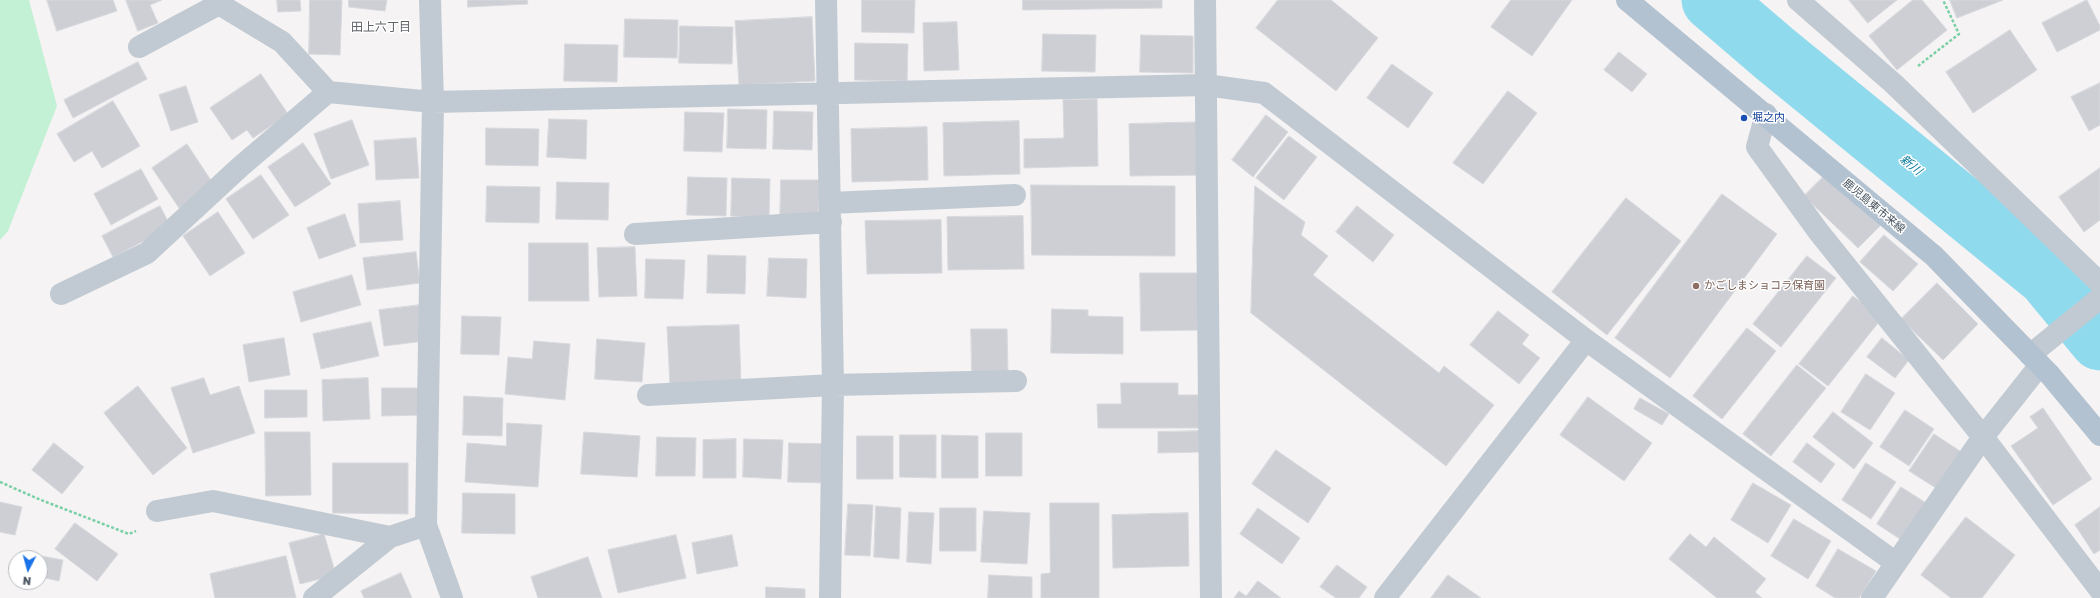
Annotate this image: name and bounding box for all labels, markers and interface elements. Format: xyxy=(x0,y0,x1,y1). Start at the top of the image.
district label: 田上六丁目 xyxy=(351,20,411,34)
place label: 堀之内 xyxy=(1752,111,1785,125)
marker: 堀之内 xyxy=(1739,113,1749,123)
water label: 新川 xyxy=(1897,152,1925,178)
street label: 鹿児島東市来線 xyxy=(1840,176,1908,236)
place label: かごしまショコラ保育園 xyxy=(1704,279,1825,293)
marker: かごしまショコラ保育園 xyxy=(1691,281,1701,291)
north arrow xyxy=(8,550,48,590)
text: N xyxy=(22,575,32,588)

